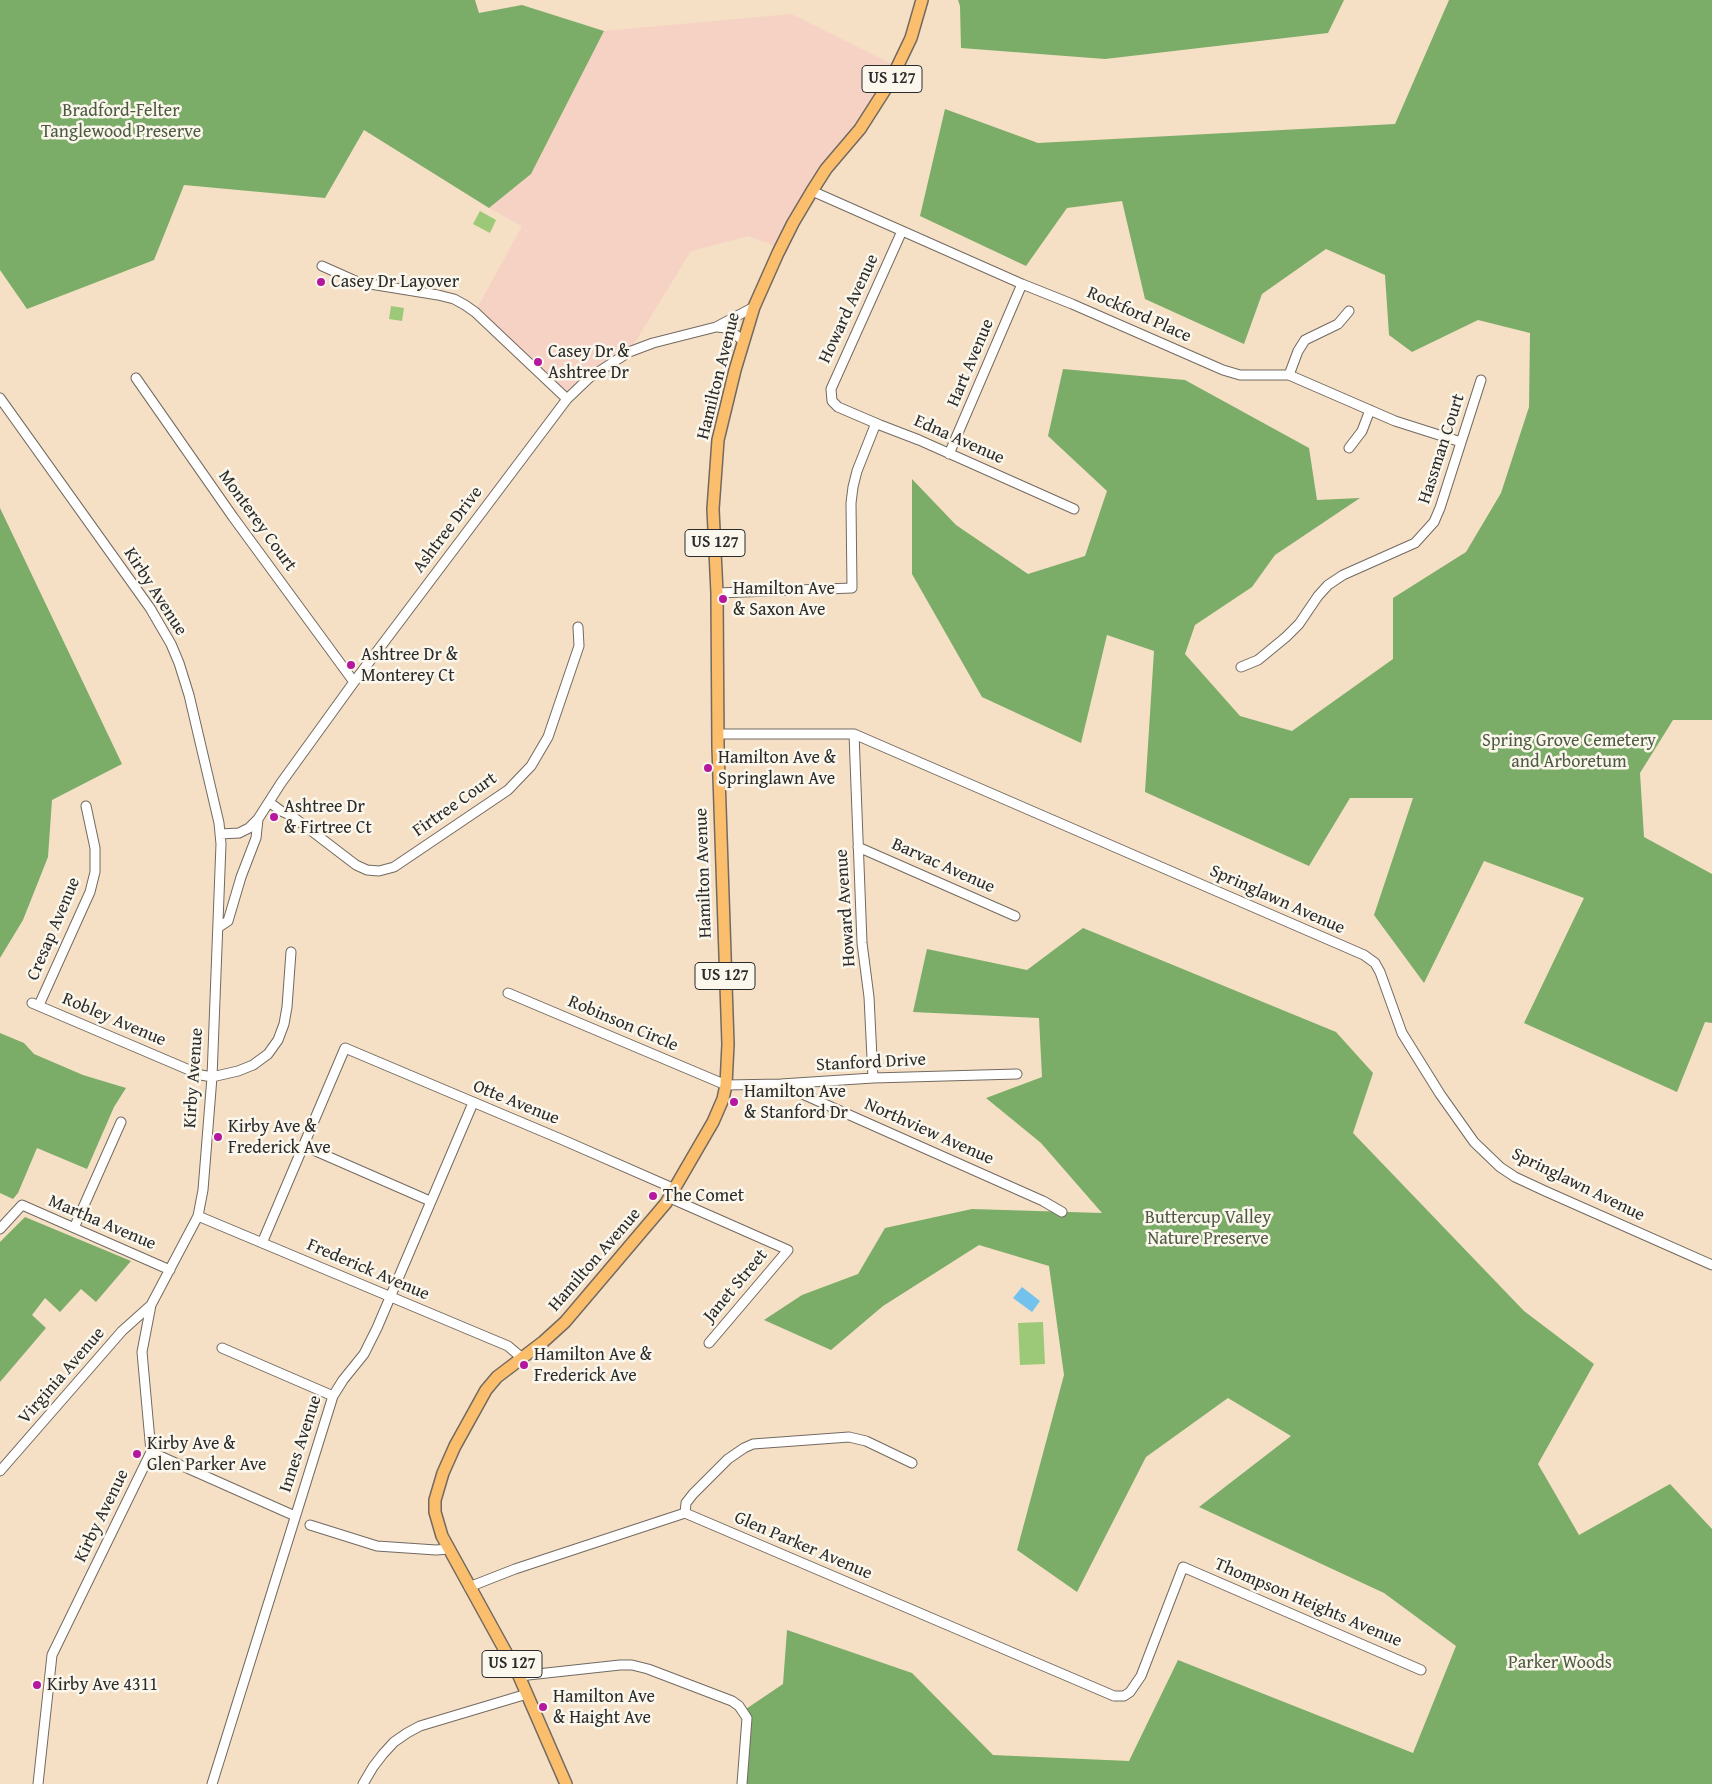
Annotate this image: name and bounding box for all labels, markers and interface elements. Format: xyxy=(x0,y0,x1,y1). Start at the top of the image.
road number: US 127 xyxy=(862,66,922,92)
park label: Bradford-Felter Tanglewood Preserve xyxy=(41,100,201,142)
street label: Howard Avenue xyxy=(814,251,884,367)
place label: Casey Dr Layover xyxy=(331,271,459,293)
marker: Casey Dr Layover xyxy=(315,276,327,288)
street label: Rockford Place xyxy=(1084,282,1194,348)
street label: Hamilton Avenue xyxy=(693,310,745,442)
street label: Hart Avenue xyxy=(943,316,999,410)
place label: Casey Dr & Ashtree Dr xyxy=(548,341,629,384)
marker: Casey Dr & Ashtree Dr xyxy=(532,356,544,368)
street label: Hassman Court xyxy=(1414,391,1470,507)
street label: Edna Avenue xyxy=(910,410,1008,470)
street label: Monterey Court xyxy=(213,466,301,576)
street label: Ashtree Drive xyxy=(408,482,488,578)
road number: US 127 xyxy=(685,530,745,556)
street label: Kirby Avenue xyxy=(119,544,191,640)
place label: Hamilton Ave & Saxon Ave xyxy=(733,578,835,620)
marker: Hamilton Ave & Saxon Ave xyxy=(717,593,729,605)
place label: Ashtree Dr & Monterey Ct xyxy=(361,644,458,686)
marker: Ashtree Dr & Monterey Ct xyxy=(345,659,357,671)
park label: Spring Grove Cemetery and Arboretum xyxy=(1482,730,1656,772)
place label: Hamilton Ave & Springlawn Ave xyxy=(718,747,836,790)
marker: Hamilton Ave & Springlawn Ave xyxy=(702,762,714,774)
street label: Firtree Court xyxy=(409,768,501,842)
place label: Ashtree Dr & Firtree Ct xyxy=(284,796,372,839)
street label: Hamilton Avenue xyxy=(691,808,717,938)
marker: Ashtree Dr & Firtree Ct xyxy=(268,811,280,823)
street label: Barvac Avenue xyxy=(888,834,998,898)
street label: Howard Avenue xyxy=(831,848,861,968)
street label: Springlawn Avenue xyxy=(1206,861,1348,939)
street label: Cresap Avenue xyxy=(23,874,85,984)
road number: US 127 xyxy=(695,962,755,989)
street label: Robley Avenue xyxy=(59,988,169,1052)
street label: Robinson Circle xyxy=(565,991,681,1057)
street label: Kirby Avenue xyxy=(180,1027,208,1129)
street label: Stanford Drive xyxy=(816,1049,926,1077)
street label: Otte Avenue xyxy=(470,1076,562,1130)
place label: Hamilton Ave & Stanford Dr xyxy=(744,1081,848,1124)
street label: Northview Avenue xyxy=(861,1094,997,1170)
marker: Hamilton Ave & Stanford Dr xyxy=(728,1096,740,1108)
place label: Kirby Ave & Frederick Ave xyxy=(228,1116,331,1158)
marker: Kirby Ave & Frederick Ave xyxy=(212,1131,224,1143)
street label: Springlawn Avenue xyxy=(1508,1143,1648,1227)
place label: The Comet xyxy=(663,1185,744,1207)
marker: The Comet xyxy=(647,1190,659,1202)
street label: Martha Avenue xyxy=(45,1191,159,1255)
street label: Hamilton Avenue xyxy=(544,1204,646,1316)
park label: Buttercup Valley Nature Preserve xyxy=(1145,1207,1271,1250)
street label: Frederick Avenue xyxy=(303,1234,433,1306)
street label: Janet Street xyxy=(699,1245,773,1327)
street label: Virginia Avenue xyxy=(14,1323,110,1429)
place label: Hamilton Ave & Frederick Ave xyxy=(534,1344,652,1386)
marker: Hamilton Ave & Frederick Ave xyxy=(518,1359,530,1371)
street label: Innes Avenue xyxy=(275,1393,327,1495)
place label: Kirby Ave & Glen Parker Ave xyxy=(147,1433,266,1476)
marker: Kirby Ave & Glen Parker Ave xyxy=(131,1448,143,1460)
street label: Kirby Avenue xyxy=(70,1466,134,1566)
street label: Glen Parker Avenue xyxy=(731,1507,875,1585)
street label: Thompson Heights Avenue xyxy=(1211,1554,1405,1652)
road number: US 127 xyxy=(482,1650,542,1678)
park label: Parker Woods xyxy=(1508,1652,1612,1674)
place label: Kirby Ave 4311 xyxy=(47,1674,158,1696)
marker: Kirby Ave 4311 xyxy=(31,1679,43,1691)
place label: Hamilton Ave & Haight Ave xyxy=(553,1686,655,1728)
marker: Hamilton Ave & Haight Ave xyxy=(537,1701,549,1713)

